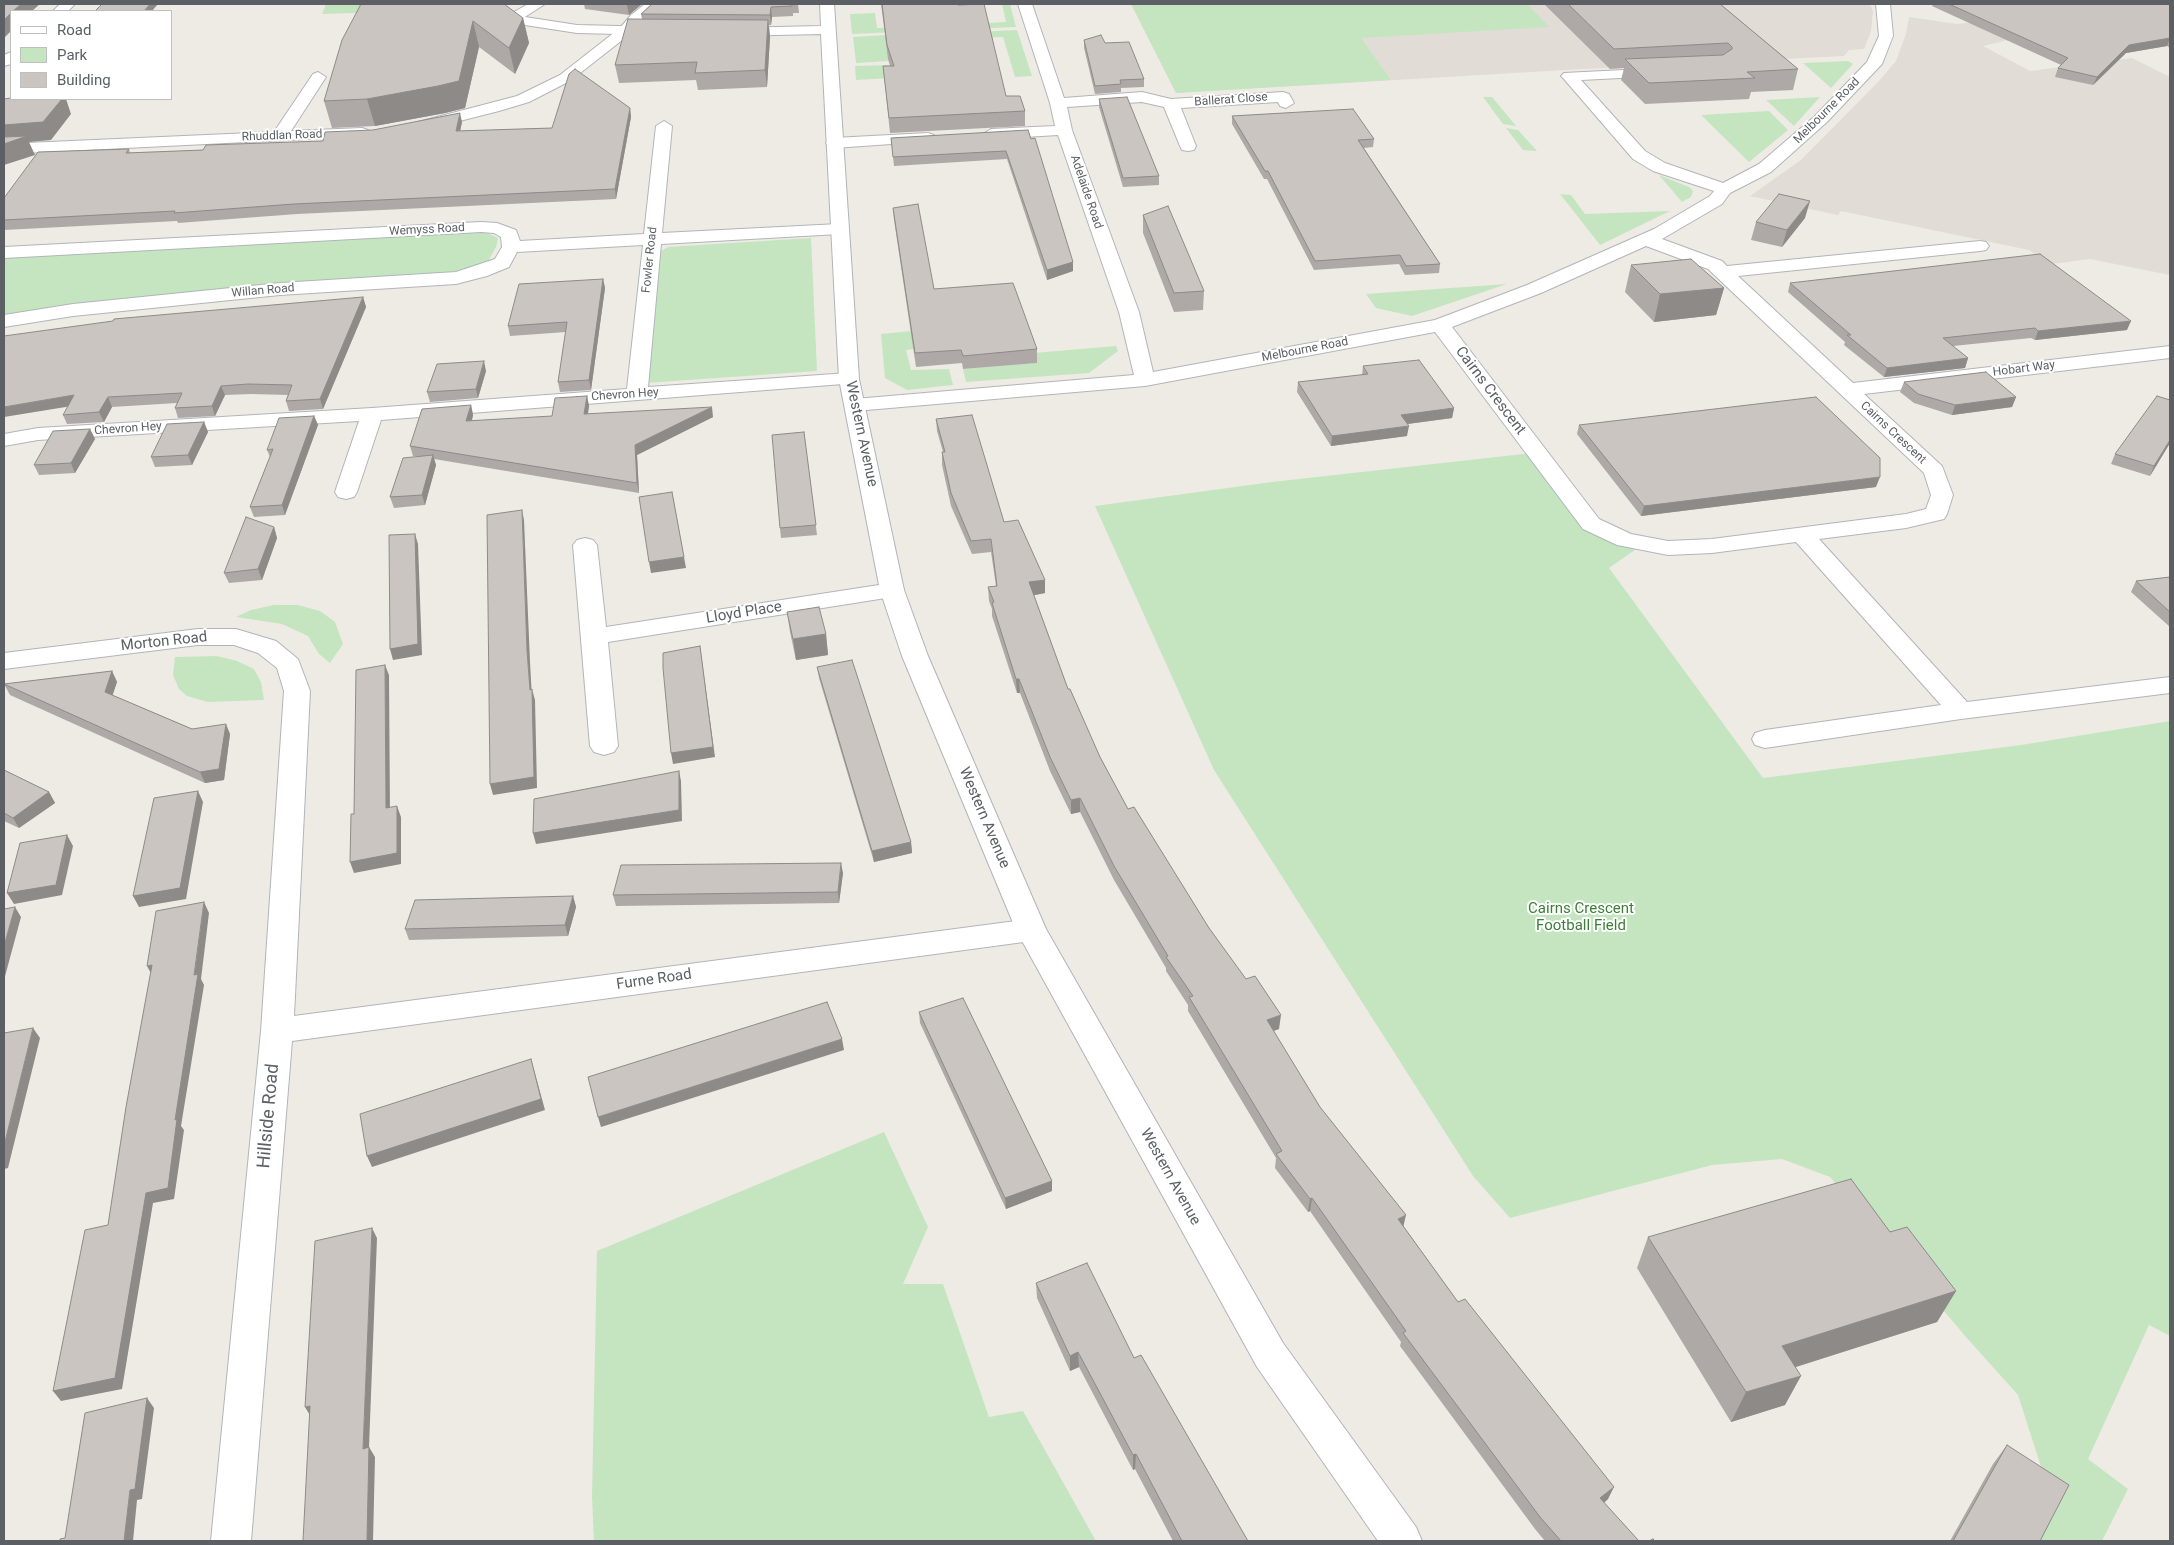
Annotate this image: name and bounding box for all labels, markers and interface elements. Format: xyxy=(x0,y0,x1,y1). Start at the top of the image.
legend xyxy=(10,10,172,100)
text: Road xyxy=(57,21,91,39)
text: Park xyxy=(57,46,87,64)
text: Building xyxy=(57,71,111,89)
street label: Melbourne Road xyxy=(1791,75,1863,147)
street label: Ballerat Close xyxy=(1194,90,1268,110)
street label: Rhuddlan Road xyxy=(241,127,323,145)
street label: Adelaide Road xyxy=(1067,153,1105,231)
street label: Wemyss Road xyxy=(389,221,465,239)
street label: Fowler Road xyxy=(639,226,661,294)
street label: Willan Road xyxy=(231,281,295,301)
street label: Melbourne Road xyxy=(1261,335,1349,365)
street label: Cairns Crescent xyxy=(1451,343,1529,439)
street label: Hobart Way xyxy=(1992,358,2056,380)
street label: Western Avenue xyxy=(841,379,881,489)
street label: Chevron Hey xyxy=(591,385,659,405)
street label: Cairns Crescent xyxy=(1857,399,1929,467)
street label: Chevron Hey xyxy=(94,419,162,439)
street label: Lloyd Place xyxy=(705,598,783,628)
street label: Morton Road xyxy=(120,629,208,655)
street label: Western Avenue xyxy=(955,765,1013,871)
park label: Cairns Crescent Football Field xyxy=(1528,900,1634,935)
street label: Furne Road xyxy=(615,966,693,994)
street label: Hillside Road xyxy=(254,1063,284,1169)
street label: Western Avenue xyxy=(1136,1126,1204,1228)

